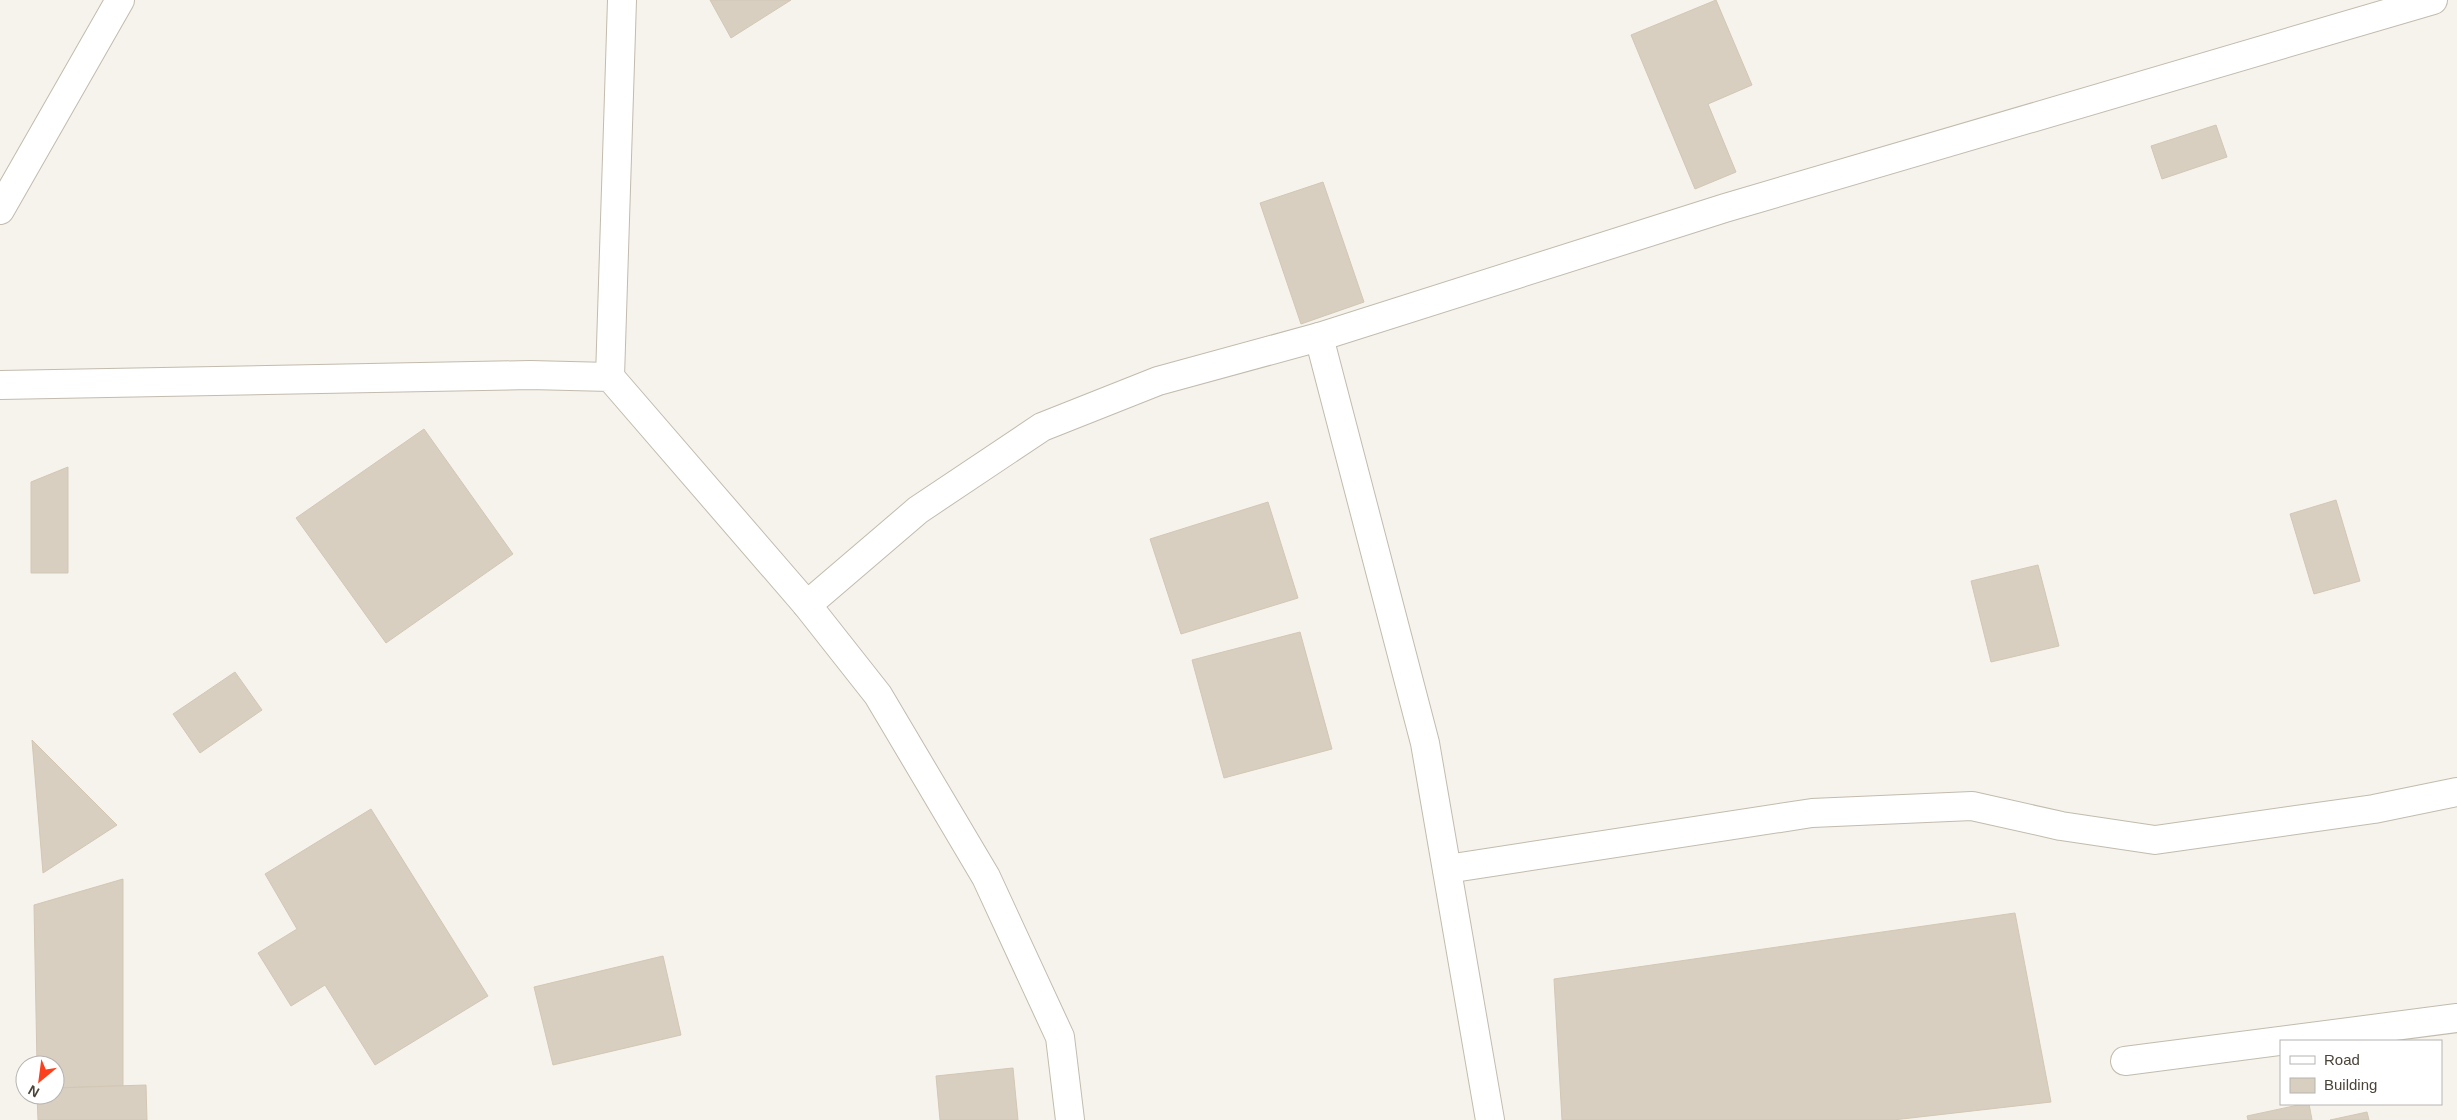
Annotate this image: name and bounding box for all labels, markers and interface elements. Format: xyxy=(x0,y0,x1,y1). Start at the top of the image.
legend xyxy=(2280,1040,2442,1105)
text: Road xyxy=(2324,1051,2360,1068)
north arrow xyxy=(15,1055,65,1105)
text: Building xyxy=(2324,1076,2377,1093)
text: N xyxy=(25,1082,42,1101)

